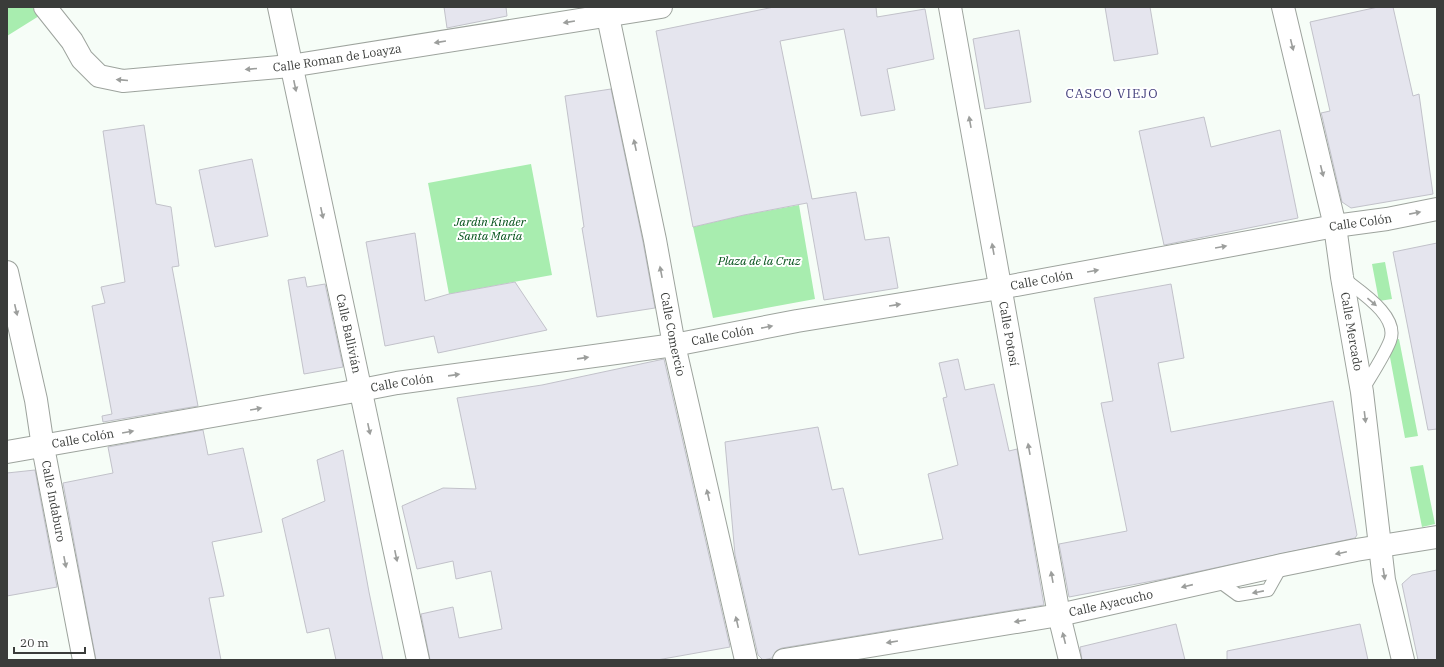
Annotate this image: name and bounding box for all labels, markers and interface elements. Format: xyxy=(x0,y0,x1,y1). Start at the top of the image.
one-way arrow xyxy=(563,19,575,25)
one-way arrow xyxy=(434,39,446,45)
one-way arrow xyxy=(1289,39,1295,51)
street label: Calle Roman de Loayza xyxy=(272,40,403,75)
one-way arrow xyxy=(245,66,257,73)
one-way arrow xyxy=(116,76,128,83)
one-way arrow xyxy=(292,80,298,93)
district label: CASCO VIEJO xyxy=(1065,85,1159,102)
one-way arrow xyxy=(967,115,973,128)
one-way arrow xyxy=(631,139,637,151)
one-way arrow xyxy=(1320,165,1326,178)
one-way arrow xyxy=(320,207,326,220)
street label: Calle Colón xyxy=(1328,210,1393,234)
one-way arrow xyxy=(1409,210,1422,216)
park label: Jardín Kinder Santa María xyxy=(453,214,527,243)
one-way arrow xyxy=(990,243,996,256)
one-way arrow xyxy=(1215,244,1227,250)
park label: Plaza de la Cruz xyxy=(717,253,801,268)
one-way arrow xyxy=(658,266,664,278)
street label: Calle Colón xyxy=(1009,267,1074,293)
one-way arrow xyxy=(1087,267,1099,273)
street label: Calle Comercio xyxy=(658,291,689,378)
street label: Calle Mercado xyxy=(1338,291,1366,372)
street label: Calle Ballivián xyxy=(333,293,365,375)
one-way arrow xyxy=(1367,297,1378,306)
street label: Calle Potosí xyxy=(996,300,1022,367)
one-way arrow xyxy=(889,302,901,308)
one-way arrow xyxy=(13,304,19,317)
street label: Calle Colón xyxy=(690,322,755,348)
one-way arrow xyxy=(760,324,773,330)
one-way arrow xyxy=(577,354,589,361)
street label: Calle Colón xyxy=(369,370,434,395)
one-way arrow xyxy=(448,372,460,378)
one-way arrow xyxy=(250,406,262,412)
one-way arrow xyxy=(1362,411,1368,423)
one-way arrow xyxy=(366,422,372,435)
street label: Calle Colón xyxy=(50,425,116,451)
one-way arrow xyxy=(122,428,134,434)
one-way arrow xyxy=(1026,443,1032,455)
street label: Calle Indaburo xyxy=(39,459,69,544)
one-way arrow xyxy=(704,489,710,501)
one-way arrow xyxy=(393,550,399,562)
one-way arrow xyxy=(1335,550,1347,556)
one-way arrow xyxy=(62,555,68,568)
one-way arrow xyxy=(1381,568,1387,580)
one-way arrow xyxy=(1049,571,1055,583)
one-way arrow xyxy=(1180,583,1193,589)
street label: Calle Ayacucho xyxy=(1067,586,1155,620)
one-way arrow xyxy=(1252,589,1264,595)
one-way arrow xyxy=(734,616,740,628)
one-way arrow xyxy=(1014,619,1027,625)
scale bar xyxy=(14,629,85,655)
one-way arrow xyxy=(1061,631,1067,644)
text: 20 m xyxy=(20,635,49,650)
one-way arrow xyxy=(886,640,898,646)

